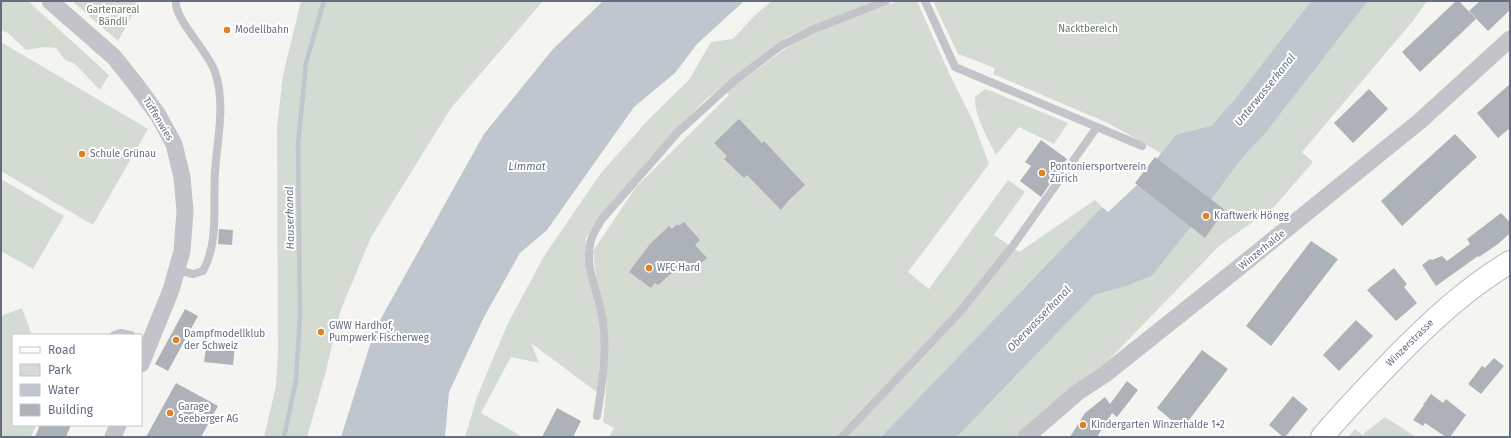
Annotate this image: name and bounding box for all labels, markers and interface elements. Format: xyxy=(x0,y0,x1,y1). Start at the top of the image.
park label: Gartenareal Bändli xyxy=(87,4,140,28)
park label: Nacktbereich xyxy=(1058,23,1118,35)
place label: Modellbahn xyxy=(235,24,289,36)
marker: Modellbahn xyxy=(222,25,232,35)
water label: Unterwasserkanal xyxy=(1232,51,1298,129)
street label: Tüffenwies xyxy=(140,95,176,143)
place label: Schule Grünau xyxy=(90,148,156,160)
marker: Schule Grünau xyxy=(77,149,87,159)
water label: Limmat xyxy=(508,160,546,173)
place label: Pontoniersportverein Zürich xyxy=(1050,161,1146,185)
marker: Pontoniersportverein Zürich xyxy=(1037,168,1047,178)
water label: Hauserkanal xyxy=(283,186,297,250)
place label: Kraftwerk Höngg xyxy=(1214,210,1290,222)
marker: Kraftwerk Höngg xyxy=(1201,211,1211,221)
street label: Winzerhalde xyxy=(1236,228,1288,272)
place label: WFC Hard xyxy=(657,262,700,274)
marker: WFC Hard xyxy=(644,263,654,273)
water label: Oberwasserkanal xyxy=(1005,284,1073,354)
street label: Winzerstrasse xyxy=(1384,317,1436,369)
place label: GWW Hardhof, Pumpwerk Fischerweg xyxy=(329,320,430,344)
marker: GWW Hardhof, Pumpwerk Fischerweg xyxy=(316,327,326,337)
place label: Dampfmodellklub der Schweiz xyxy=(184,328,265,352)
legend xyxy=(12,334,142,426)
marker: Dampfmodellklub der Schweiz xyxy=(171,335,181,345)
text: Road xyxy=(48,343,76,357)
text: Park xyxy=(48,363,72,377)
text: Water xyxy=(48,383,80,397)
place label: Garage Seeberger AG xyxy=(178,401,238,425)
text: Building xyxy=(48,403,94,417)
marker: Garage Seeberger AG xyxy=(165,408,175,418)
place label: Kindergarten Winzerhalde 1+2 xyxy=(1091,419,1225,431)
marker: Kindergarten Winzerhalde 1+2 xyxy=(1078,420,1088,430)

